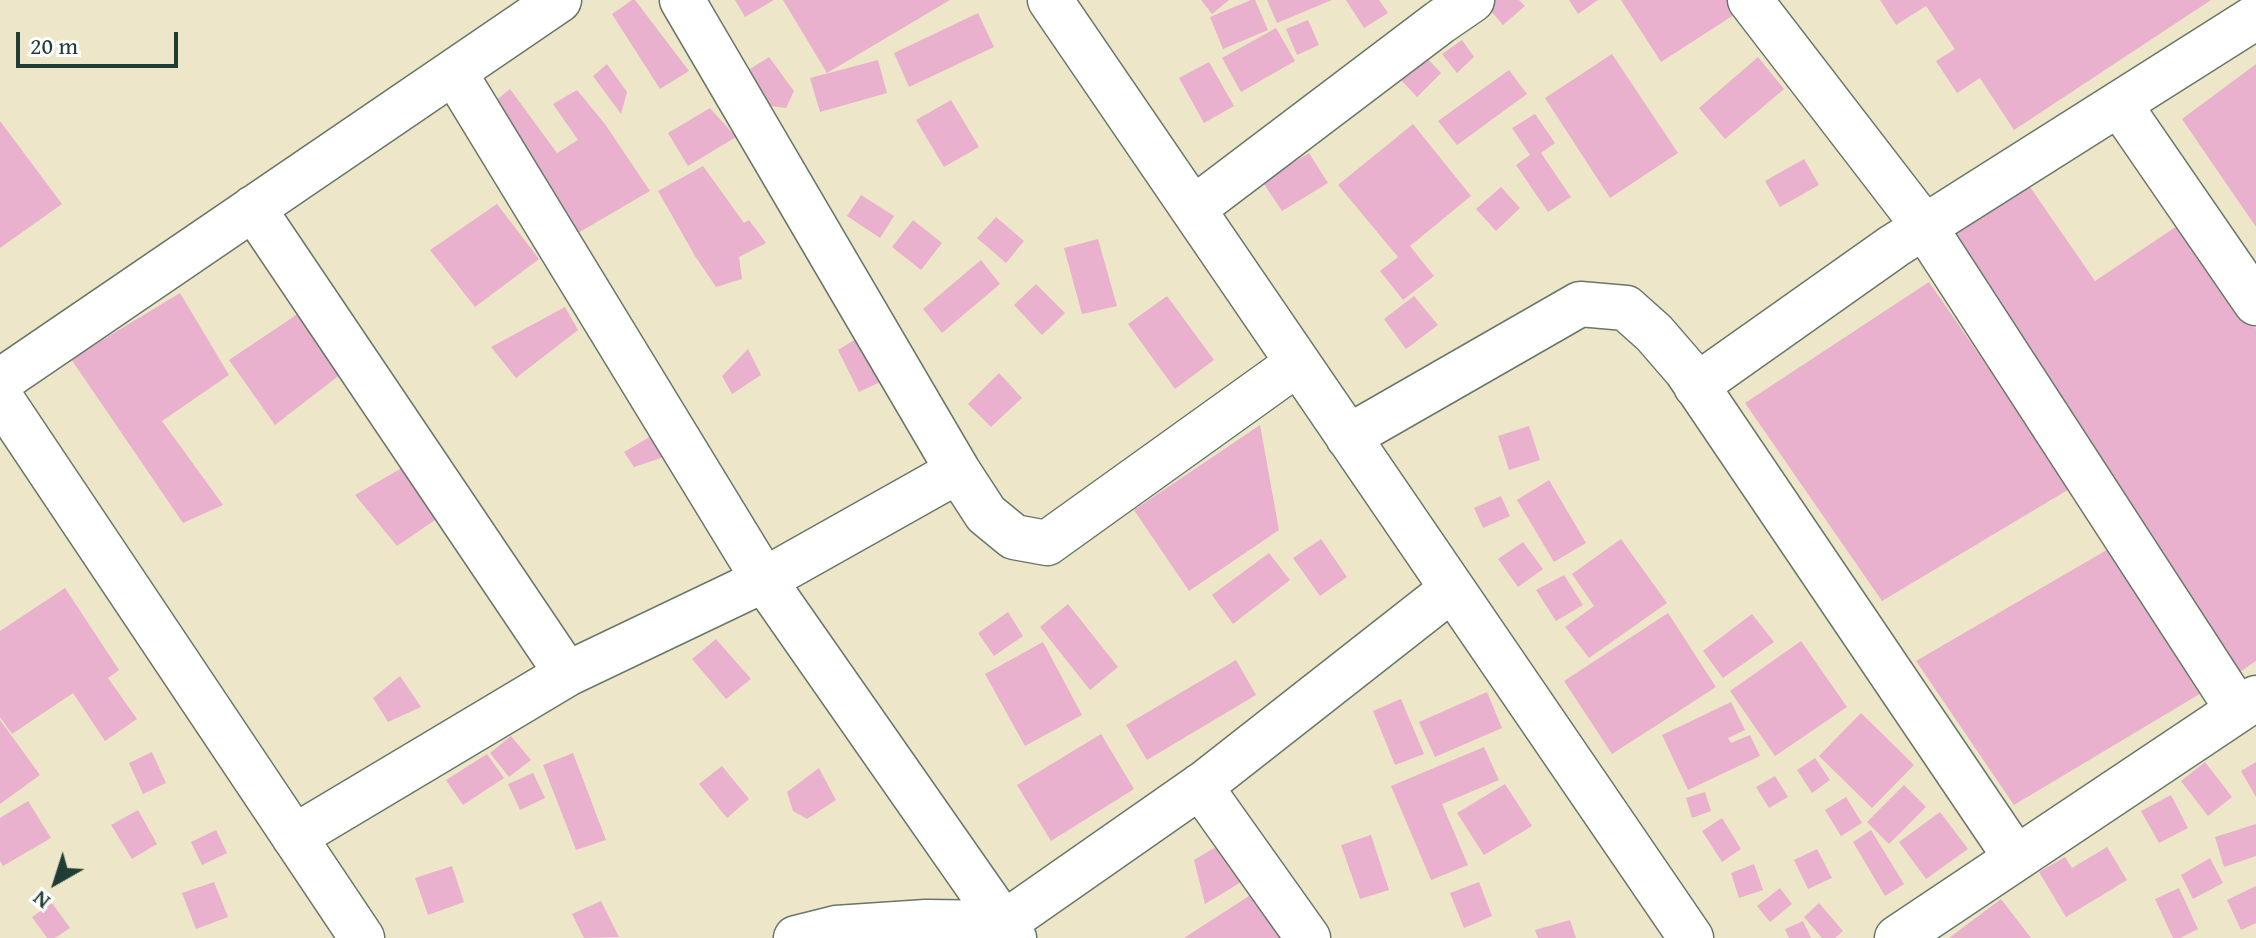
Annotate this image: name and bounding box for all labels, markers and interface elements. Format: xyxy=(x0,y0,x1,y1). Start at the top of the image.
scale bar xyxy=(20,16,182,66)
text: 20 m xyxy=(30,28,78,63)
north arrow xyxy=(16,842,96,922)
text: N xyxy=(25,884,57,918)

